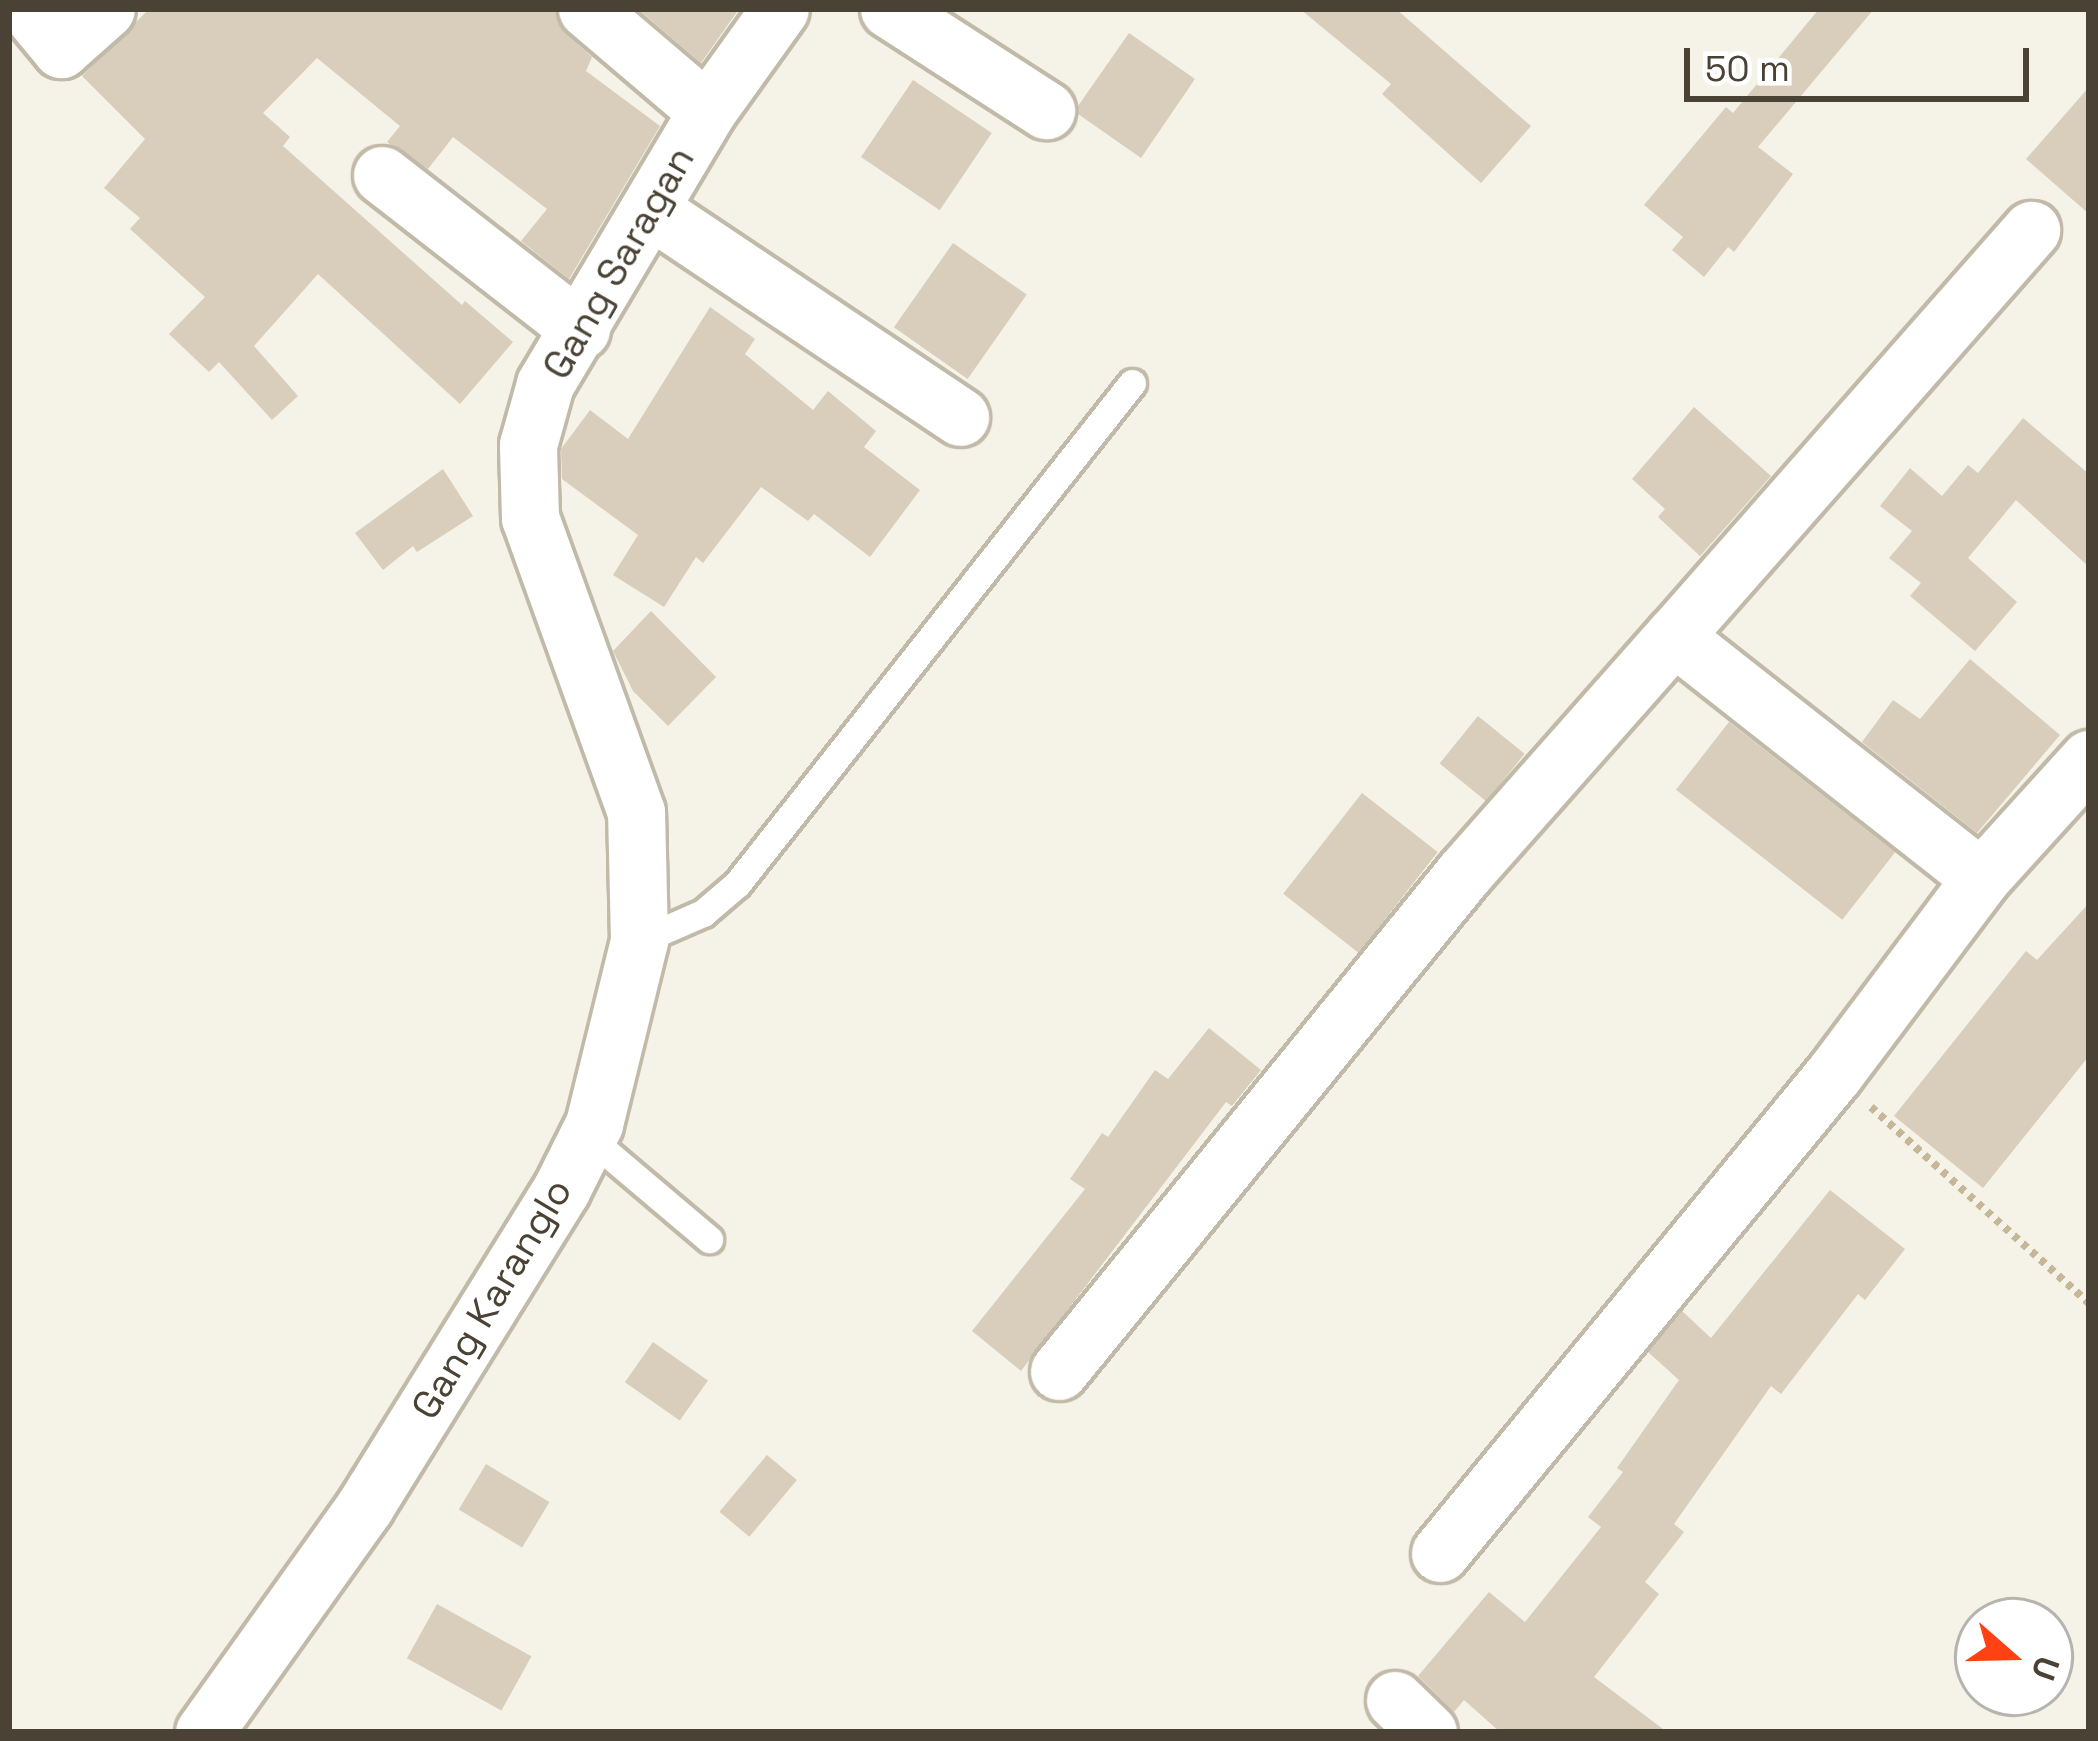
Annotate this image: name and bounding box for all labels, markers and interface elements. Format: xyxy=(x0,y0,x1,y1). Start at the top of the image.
scale bar xyxy=(1690,24,2035,98)
text: 50 m xyxy=(1705,46,1790,92)
street label: Gang Saragan xyxy=(534,138,704,388)
street label: Gang Karanglo xyxy=(402,1170,582,1428)
north arrow xyxy=(1954,1597,2074,1717)
text: U xyxy=(2021,1651,2069,1686)

